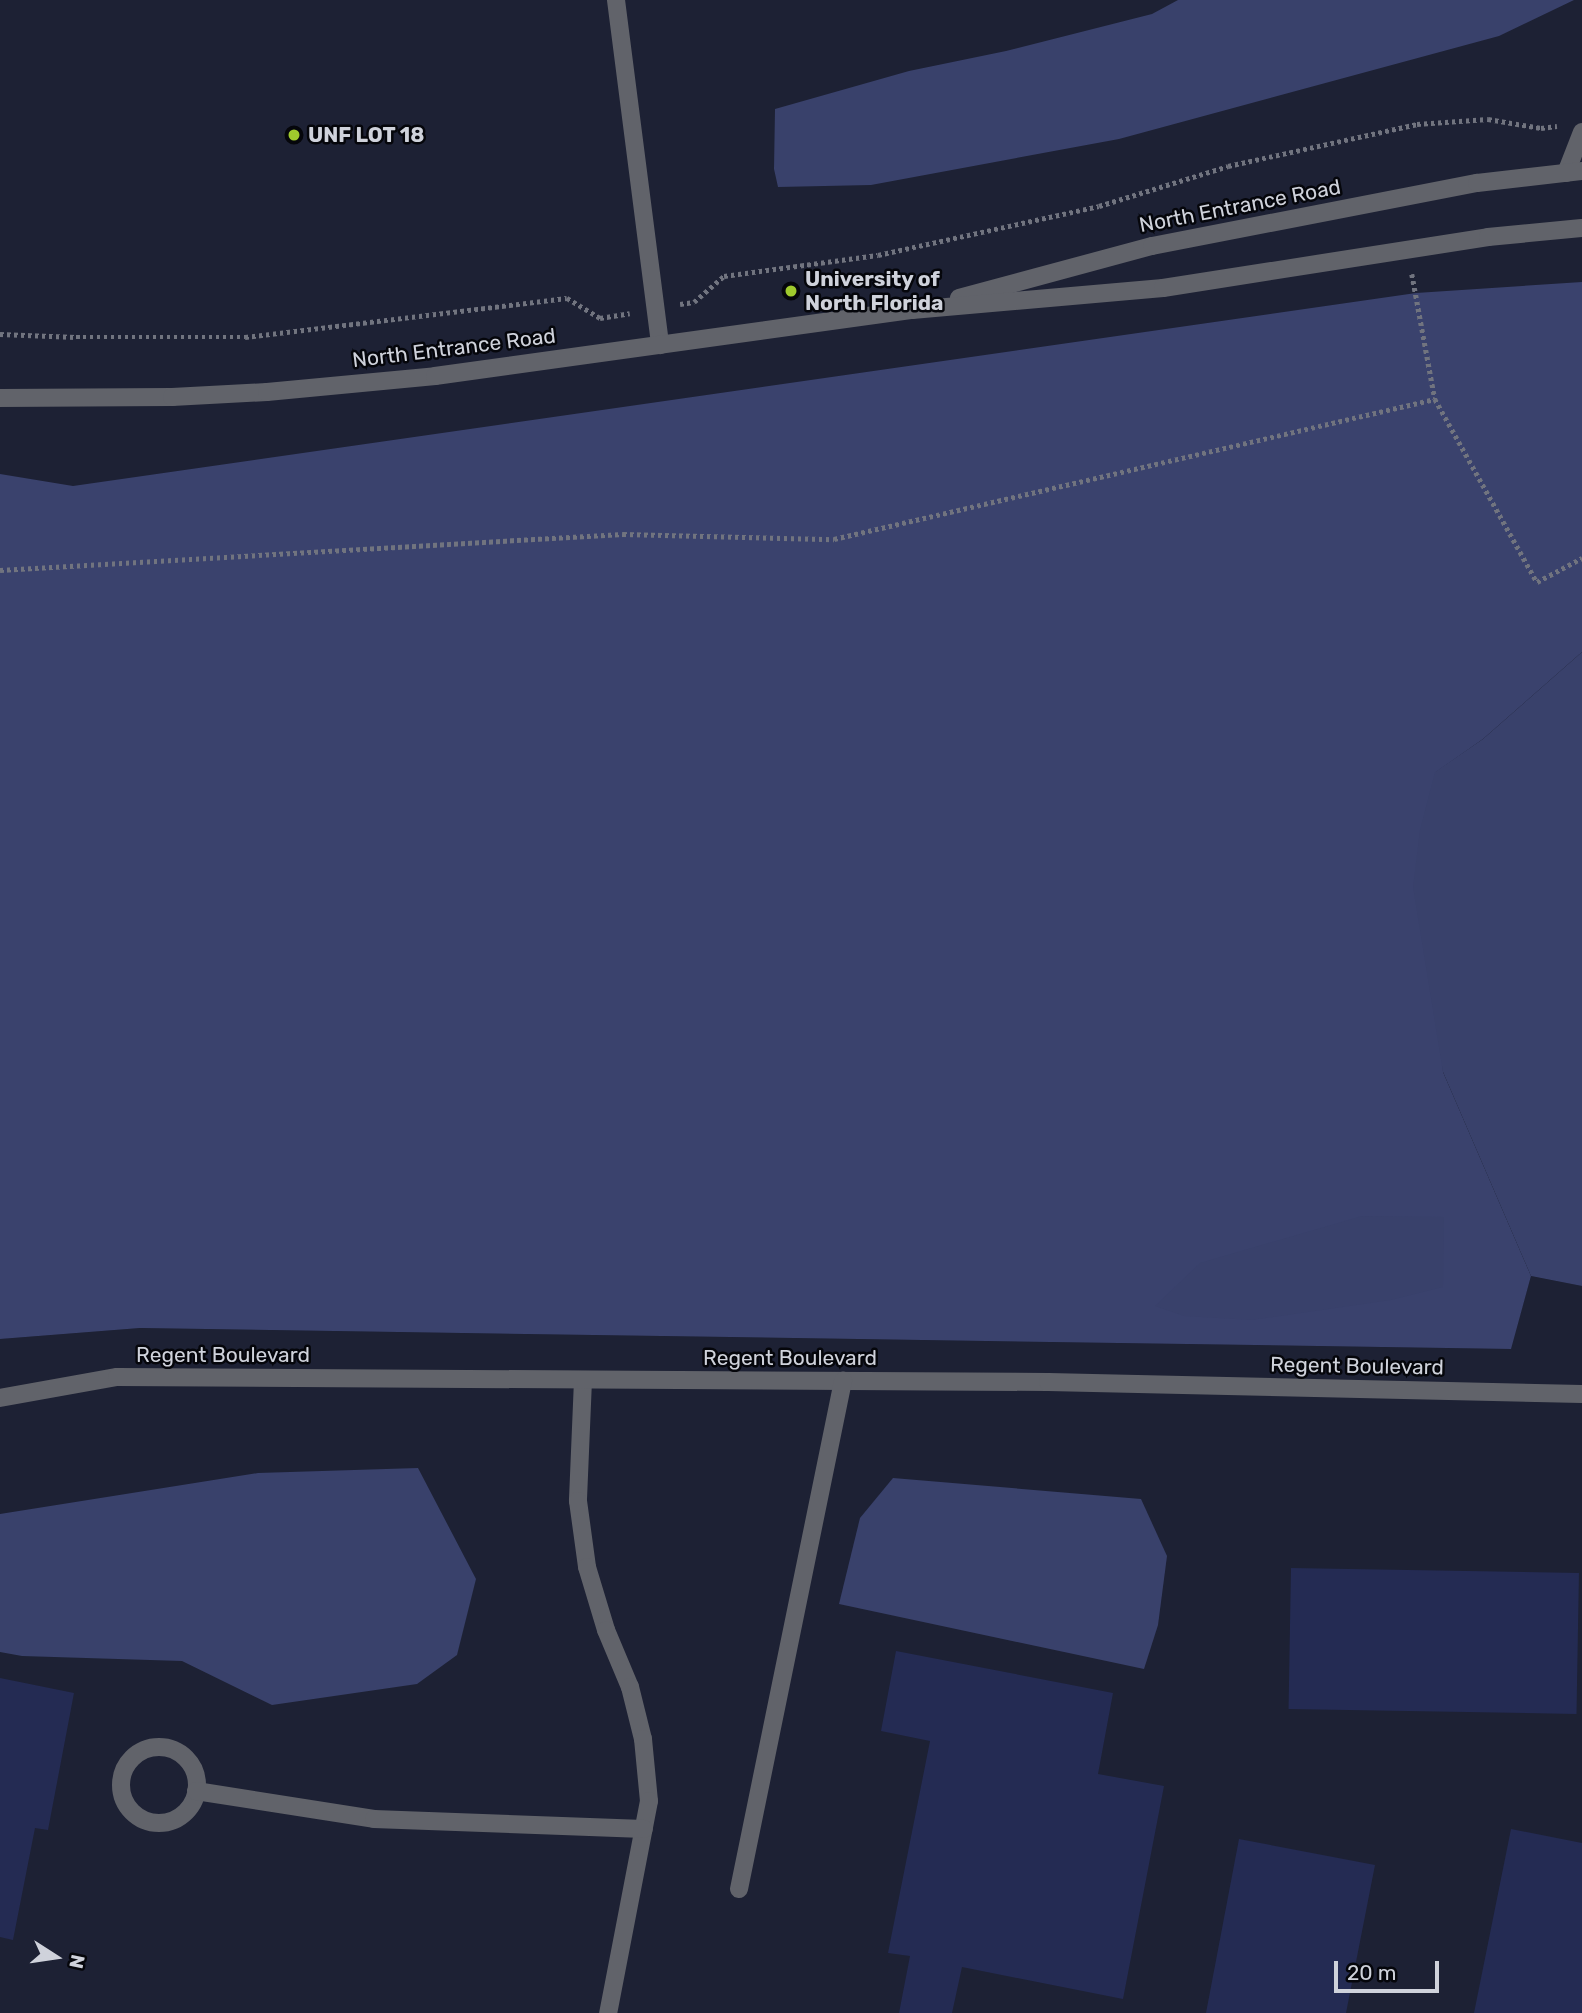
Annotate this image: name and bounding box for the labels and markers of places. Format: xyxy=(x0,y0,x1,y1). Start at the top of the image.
place label: UNF LOT 18 xyxy=(308,122,425,148)
marker: UNF LOT 18 xyxy=(286,127,302,143)
place label: University of North Florida xyxy=(805,266,943,316)
marker: University of North Florida xyxy=(783,283,799,299)

